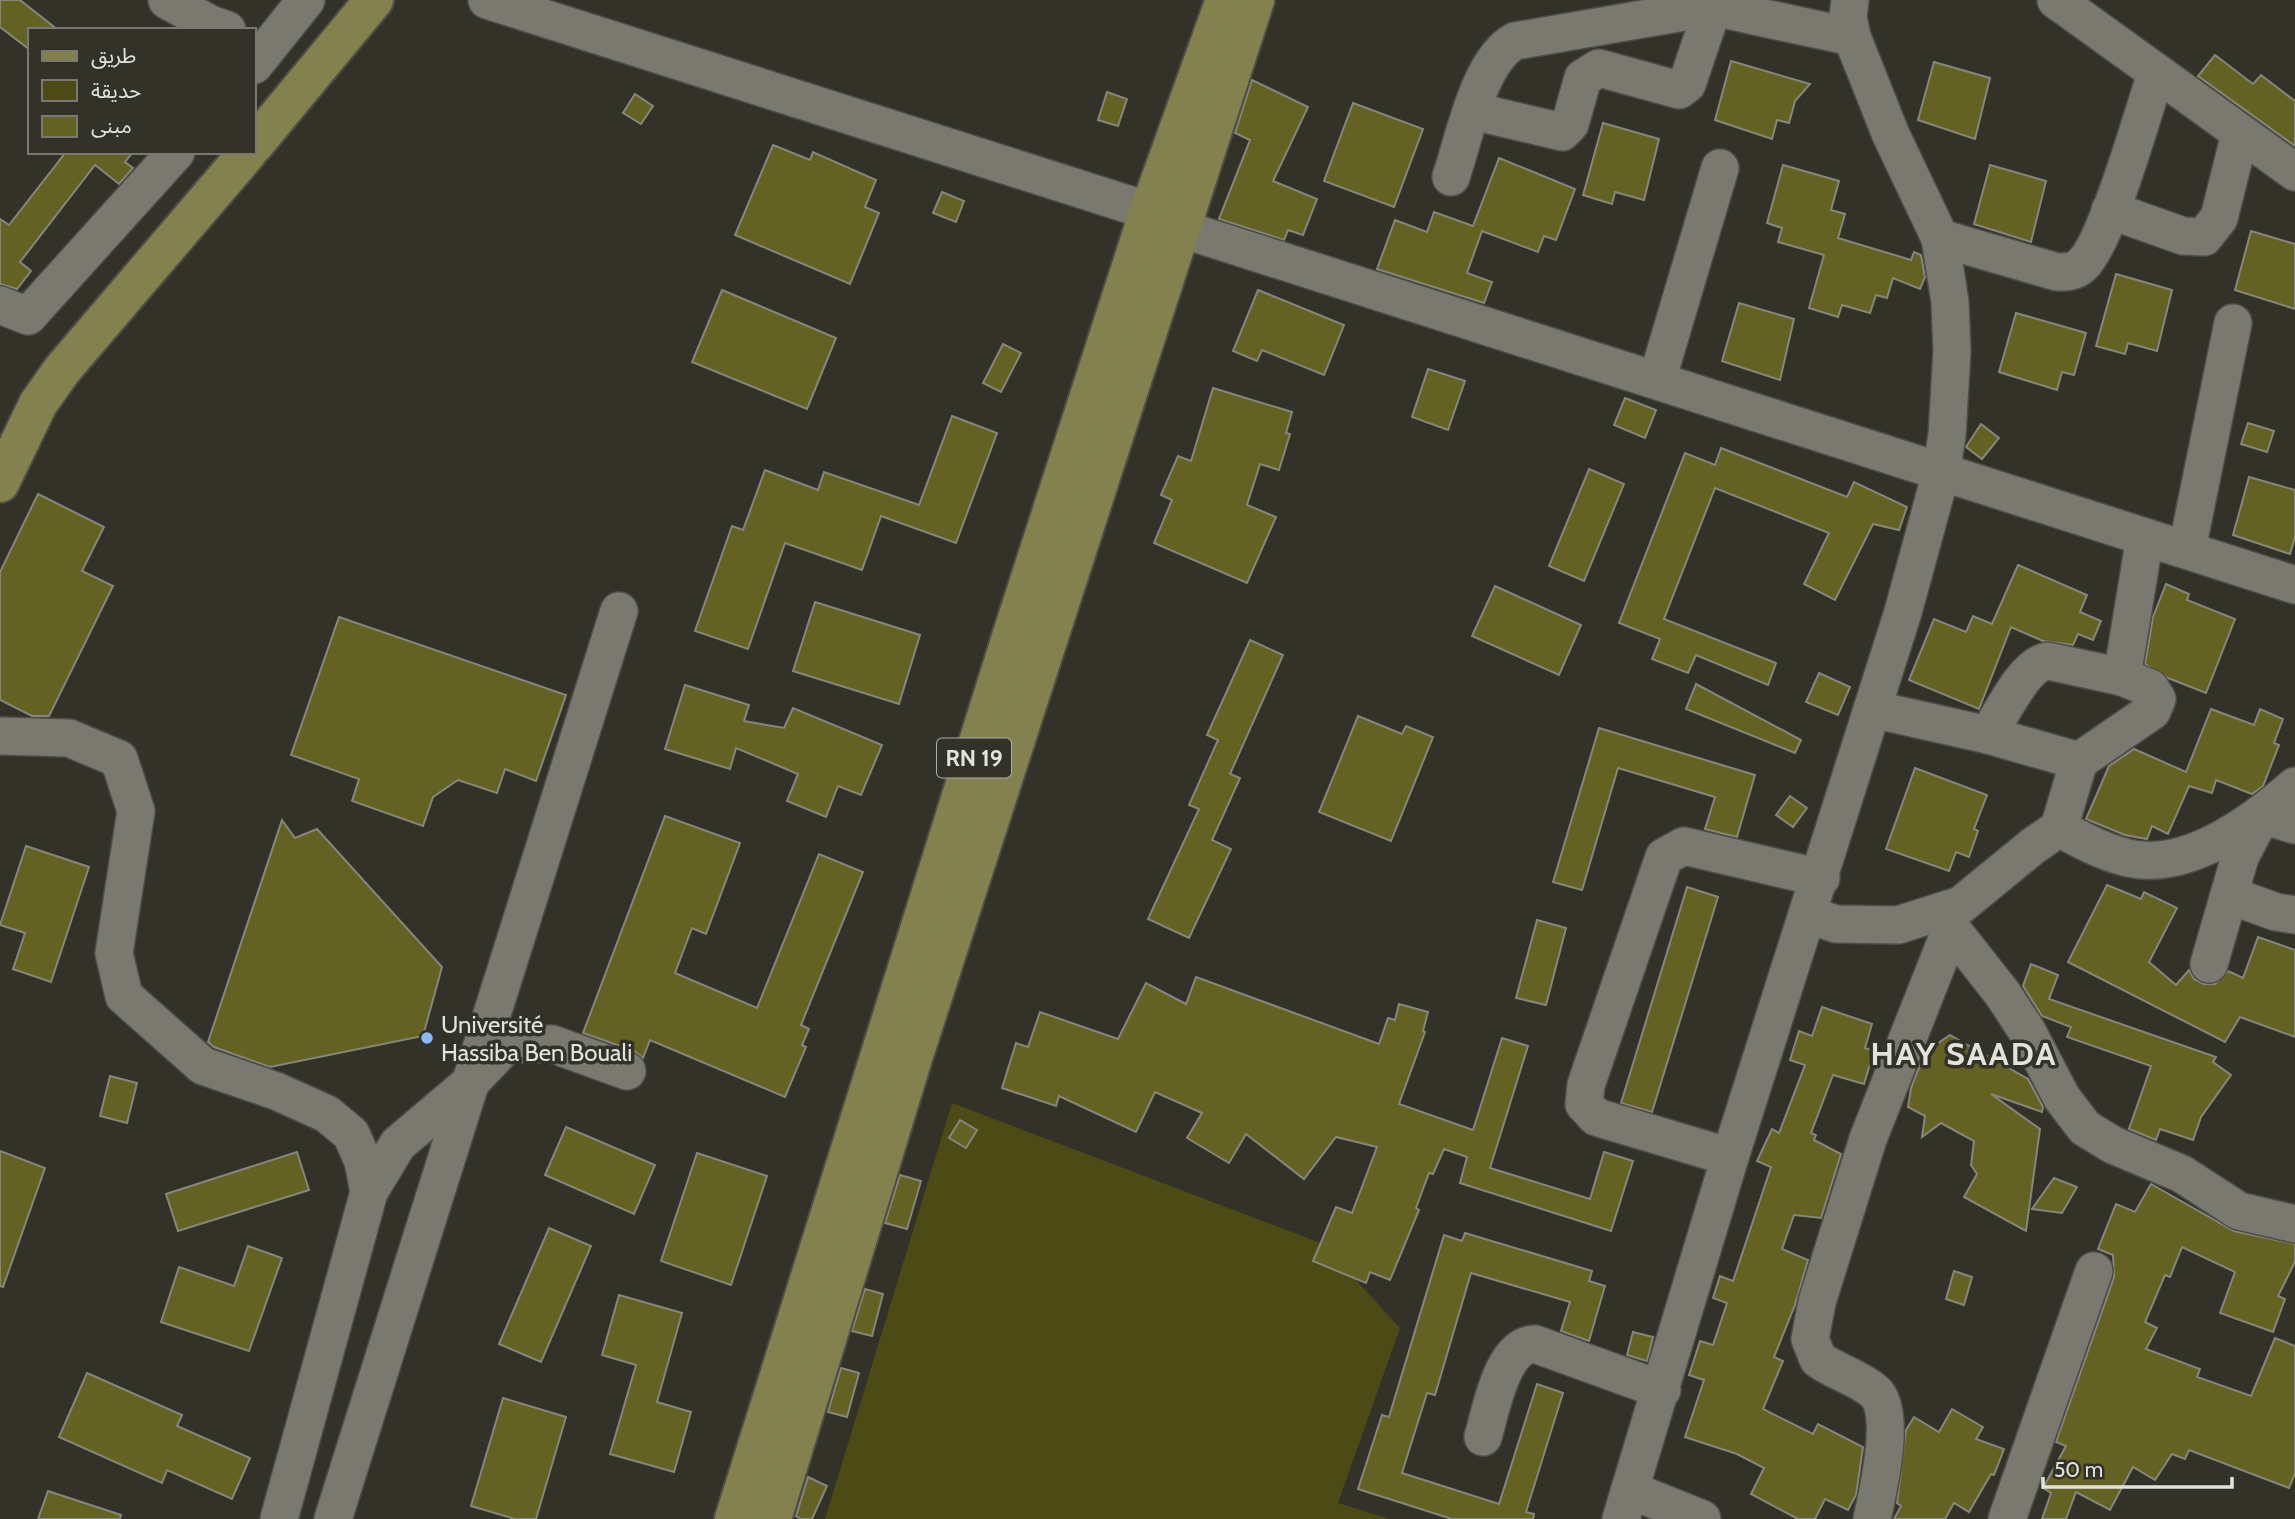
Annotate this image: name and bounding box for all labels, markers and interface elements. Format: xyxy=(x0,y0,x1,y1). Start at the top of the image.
legend xyxy=(28,28,256,154)
text: طريق xyxy=(91,43,136,69)
text: حديقة xyxy=(91,78,141,103)
text: مبنى xyxy=(91,113,132,138)
road number: RN 19 xyxy=(937,738,1011,778)
place label: Université Hassiba Ben Bouali xyxy=(441,1010,632,1067)
marker: Université Hassiba Ben Bouali xyxy=(419,1030,435,1046)
district label: HAY SAADA xyxy=(1870,1034,2058,1073)
scale bar xyxy=(2043,1446,2232,1490)
text: 50 m xyxy=(2054,1457,2103,1482)

